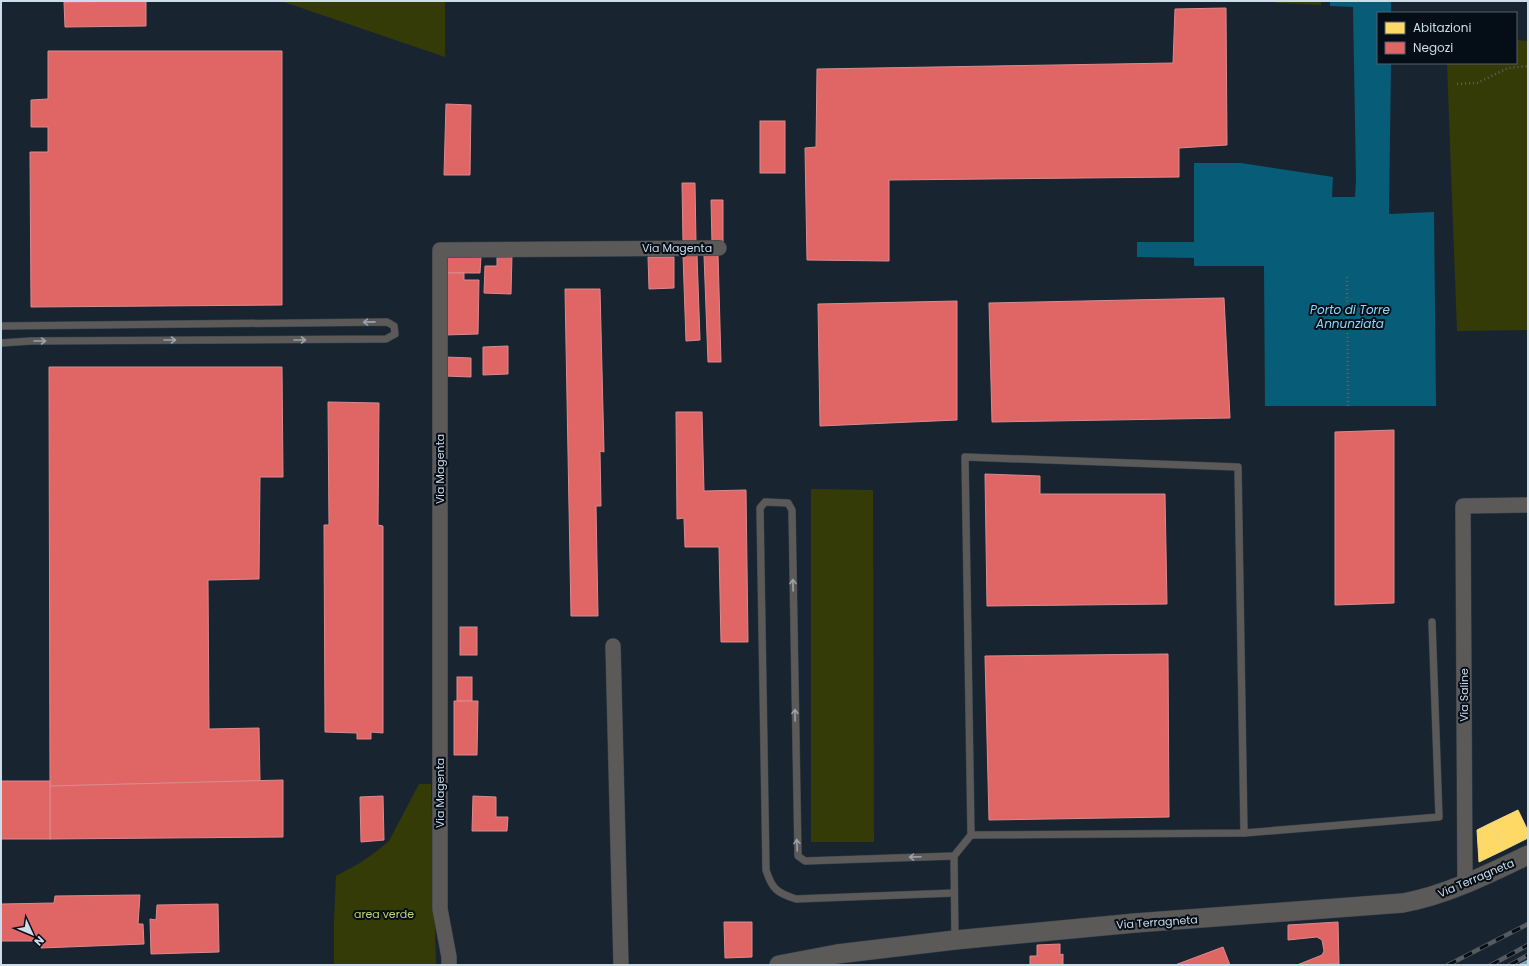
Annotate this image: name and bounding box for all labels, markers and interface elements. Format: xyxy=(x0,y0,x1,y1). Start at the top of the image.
legend xyxy=(1377,12,1517,64)
text: Abitazioni xyxy=(1413,19,1471,36)
text: Negozi xyxy=(1413,39,1453,56)
street label: Via Magenta xyxy=(642,240,712,256)
water label: Porto di Torre Annunziata xyxy=(1310,301,1391,332)
one-way arrow xyxy=(363,318,376,326)
one-way arrow xyxy=(163,336,176,344)
one-way arrow xyxy=(293,336,306,344)
one-way arrow xyxy=(33,337,46,345)
street label: Via Magenta xyxy=(432,434,448,504)
one-way arrow xyxy=(789,579,797,592)
street label: Via Saline xyxy=(1456,668,1472,722)
one-way arrow xyxy=(791,709,799,722)
street label: Via Magenta xyxy=(432,758,448,828)
one-way arrow xyxy=(793,839,800,852)
one-way arrow xyxy=(909,853,922,861)
street label: Via Terragneta xyxy=(1435,855,1517,901)
park label: area verde xyxy=(354,906,414,922)
street label: Via Terragneta xyxy=(1116,911,1198,933)
north arrow xyxy=(12,914,52,954)
text: N xyxy=(31,932,48,949)

